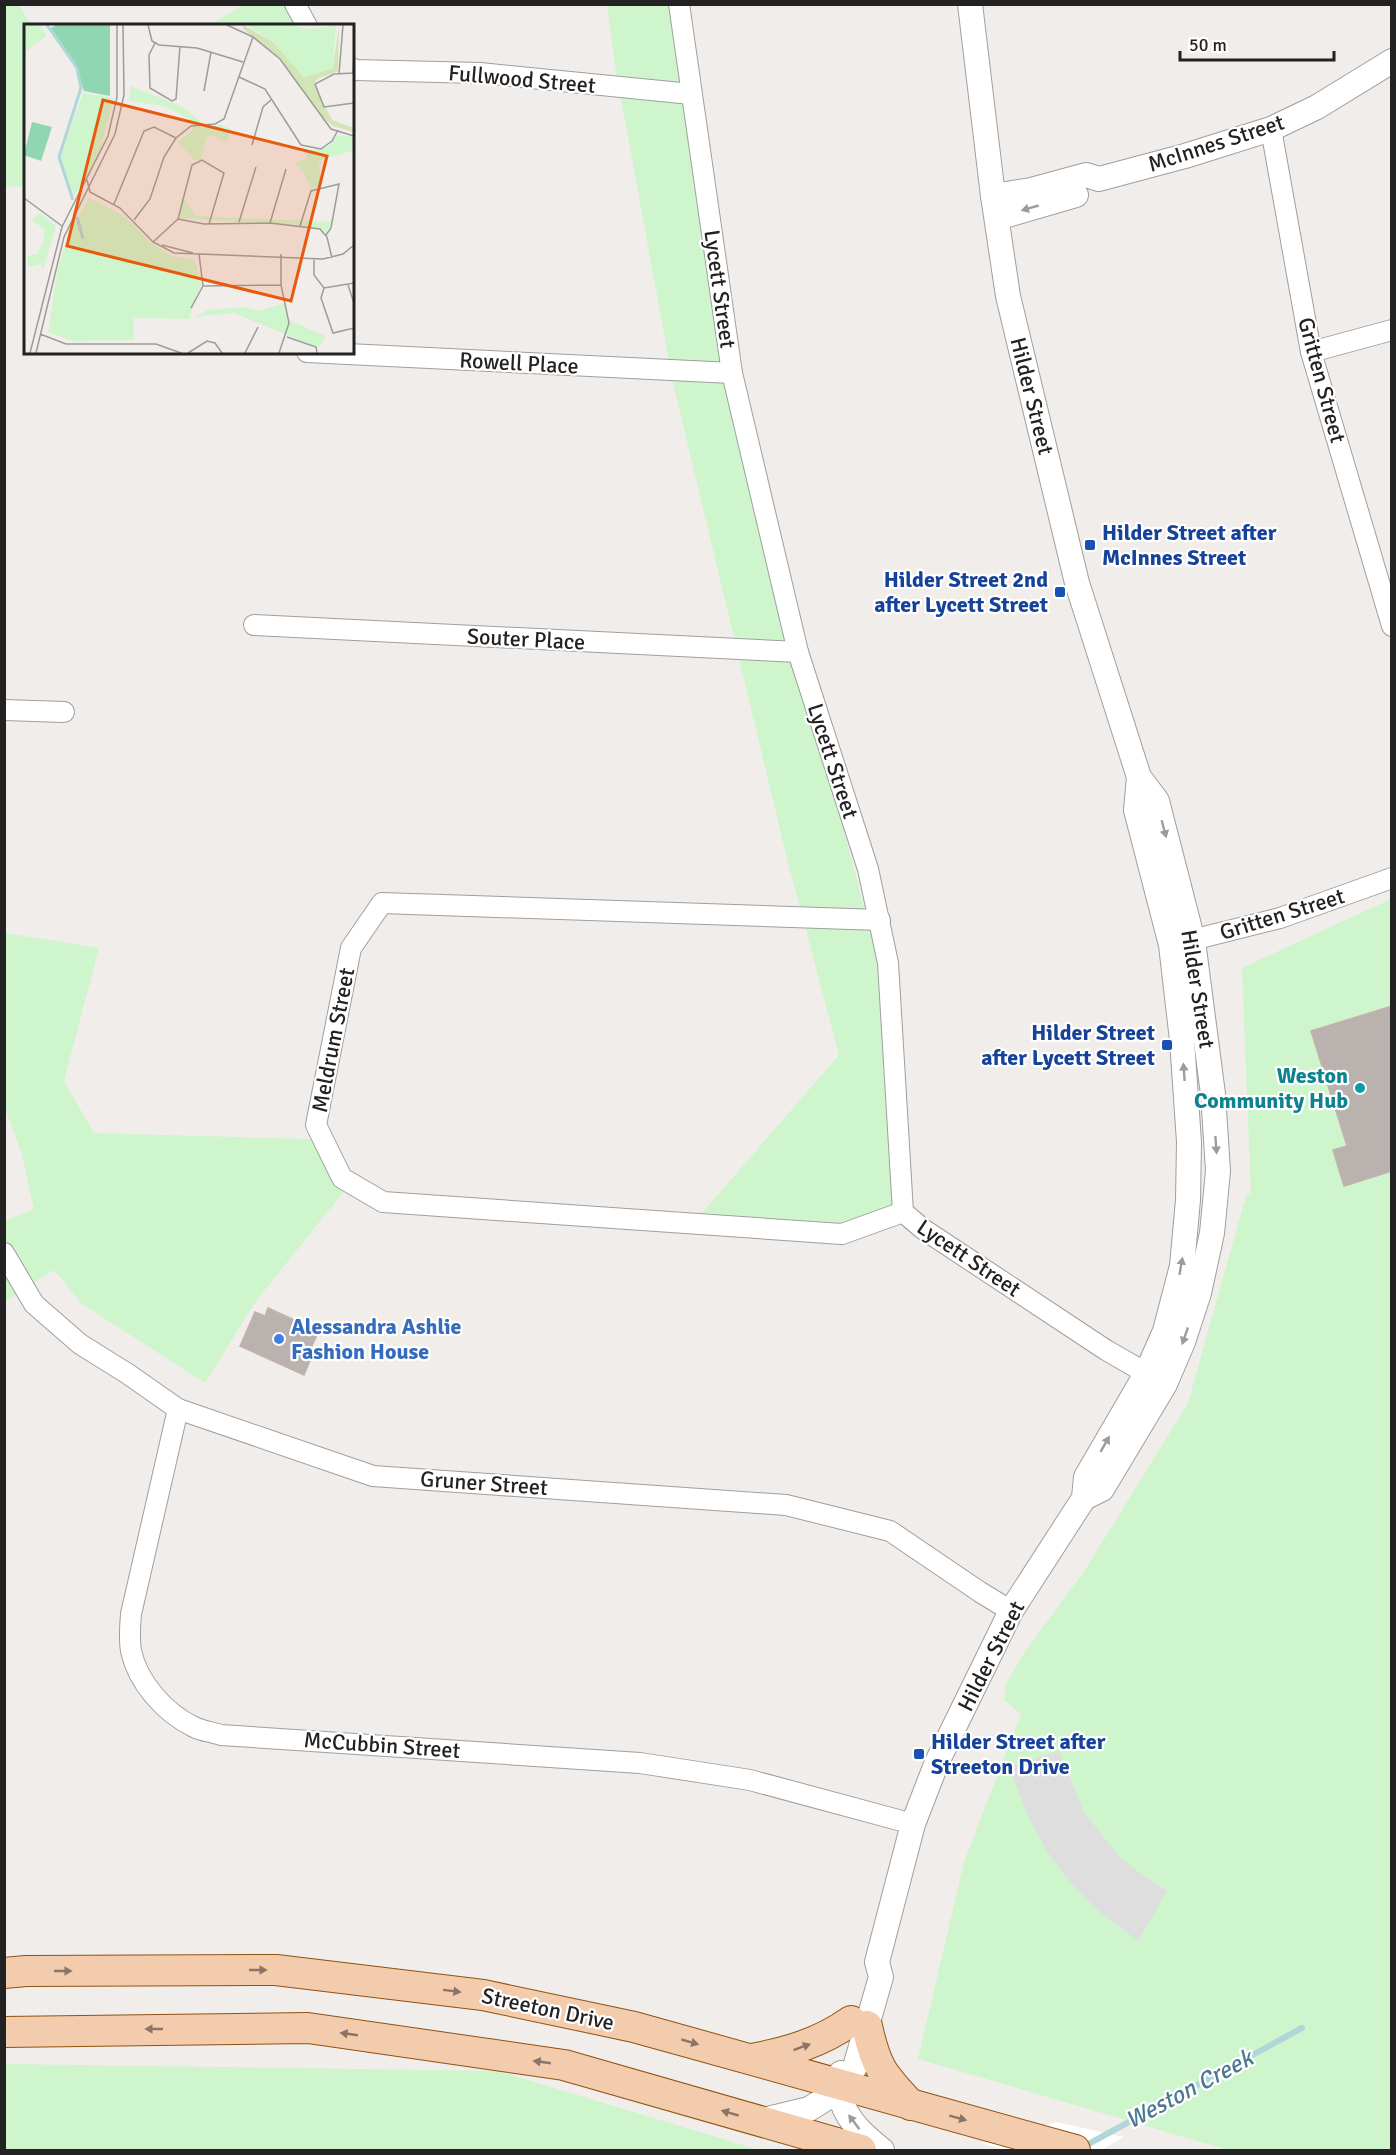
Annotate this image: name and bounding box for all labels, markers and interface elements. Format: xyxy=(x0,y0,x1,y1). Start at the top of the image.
inset map xyxy=(24,24,354,354)
scale bar xyxy=(1180,24,1334,62)
text: 50 m xyxy=(1189,34,1227,56)
street label: Fullwood Street xyxy=(447,59,597,99)
street label: McInnes Street xyxy=(1145,108,1288,178)
one-way arrow xyxy=(1021,204,1039,213)
street label: Lycett Street xyxy=(698,228,742,350)
street label: Gritten Street xyxy=(1292,314,1352,446)
street label: Hilder Street xyxy=(1004,334,1060,458)
street label: Rowell Place xyxy=(459,346,579,380)
place label: Hilder Street after McInnes Street xyxy=(1102,519,1277,571)
marker: Hilder Street after McInnes Street xyxy=(1083,538,1097,552)
place label: Hilder Street 2nd after Lycett Street xyxy=(874,566,1048,618)
marker: Hilder Street 2nd after Lycett Street xyxy=(1053,585,1067,599)
street label: Souter Place xyxy=(466,622,586,656)
street label: Lycett Street xyxy=(802,700,864,822)
one-way arrow xyxy=(1159,820,1169,838)
street label: Gritten Street xyxy=(1216,882,1348,946)
street label: Hilder Street xyxy=(1175,928,1221,1051)
street label: Meldrum Street xyxy=(306,965,360,1115)
place label: Hilder Street after Lycett Street xyxy=(981,1019,1155,1071)
marker: Hilder Street after Lycett Street xyxy=(1160,1038,1174,1052)
one-way arrow xyxy=(1179,1062,1189,1081)
place label: Weston Community Hub xyxy=(1194,1062,1348,1114)
marker: Weston Community Hub xyxy=(1353,1081,1367,1095)
one-way arrow xyxy=(1211,1135,1221,1154)
street label: Lycett Street xyxy=(912,1213,1026,1303)
one-way arrow xyxy=(1177,1257,1186,1276)
place label: Alessandra Ashlie Fashion House xyxy=(291,1313,462,1365)
one-way arrow xyxy=(1180,1327,1189,1345)
marker: Alessandra Ashlie Fashion House xyxy=(272,1332,286,1346)
one-way arrow xyxy=(1100,1435,1110,1452)
street label: Gruner Street xyxy=(419,1465,549,1501)
street label: Hilder Street xyxy=(952,1596,1030,1716)
street label: McCubbin Street xyxy=(303,1726,461,1764)
place label: Hilder Street after Streeton Drive xyxy=(931,1728,1106,1780)
marker: Hilder Street after Streeton Drive xyxy=(912,1747,926,1761)
one-way arrow xyxy=(248,1965,267,1975)
one-way arrow xyxy=(53,1966,72,1976)
street label: Streeton Drive xyxy=(479,1982,617,2036)
one-way arrow xyxy=(442,1986,461,1996)
one-way arrow xyxy=(145,2024,164,2034)
one-way arrow xyxy=(339,2029,358,2038)
one-way arrow xyxy=(681,2038,699,2048)
one-way arrow xyxy=(794,2041,812,2051)
water label: Weston Creek xyxy=(1120,2042,1260,2135)
one-way arrow xyxy=(532,2057,551,2066)
one-way arrow xyxy=(721,2107,739,2117)
one-way arrow xyxy=(949,2114,967,2123)
one-way arrow xyxy=(848,2115,860,2130)

